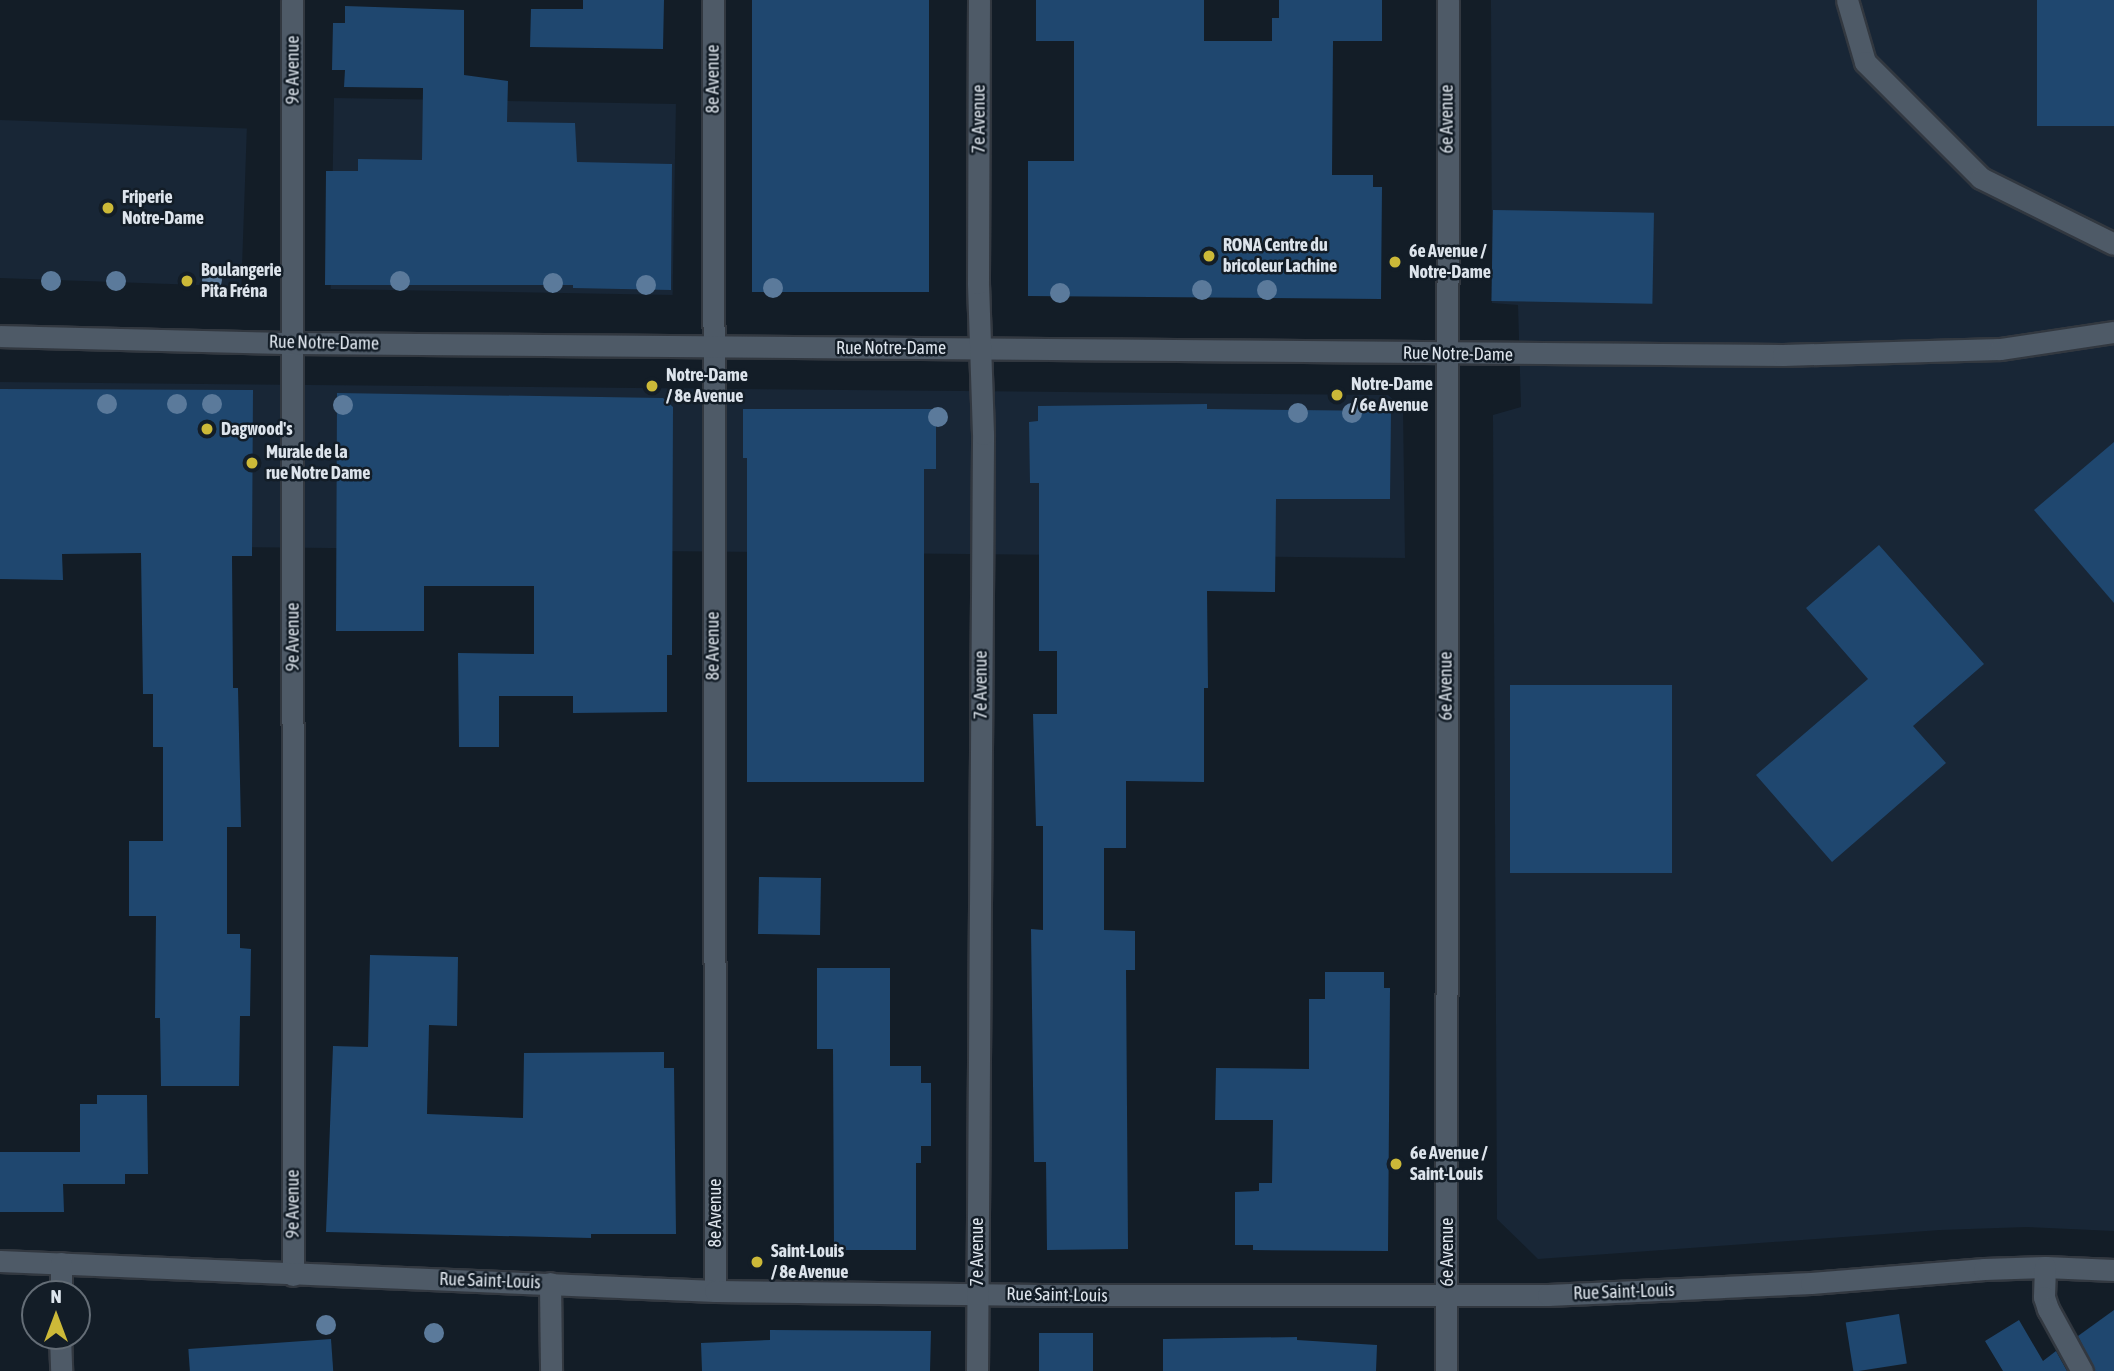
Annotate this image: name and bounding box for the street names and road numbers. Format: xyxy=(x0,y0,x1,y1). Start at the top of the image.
street label: 9e Avenue xyxy=(282,36,304,104)
street label: 8e Avenue xyxy=(702,45,724,113)
street label: 7e Avenue xyxy=(968,85,990,153)
street label: 6e Avenue xyxy=(1436,85,1458,153)
street label: Rue Notre-Dame xyxy=(269,331,379,355)
street label: Rue Notre-Dame xyxy=(836,337,946,359)
street label: Rue Notre-Dame xyxy=(1403,342,1513,366)
street label: 9e Avenue xyxy=(282,603,304,671)
street label: 8e Avenue xyxy=(702,612,724,680)
street label: 7e Avenue xyxy=(970,651,992,719)
street label: 6e Avenue xyxy=(1435,652,1457,720)
street label: 9e Avenue xyxy=(282,1170,304,1238)
street label: 8e Avenue xyxy=(704,1179,726,1247)
street label: 7e Avenue xyxy=(966,1218,988,1286)
street label: 6e Avenue xyxy=(1436,1218,1458,1286)
street label: Rue Saint-Louis xyxy=(439,1268,541,1294)
street label: Rue Saint-Louis xyxy=(1573,1279,1675,1305)
street label: Rue Saint-Louis xyxy=(1006,1283,1108,1307)

